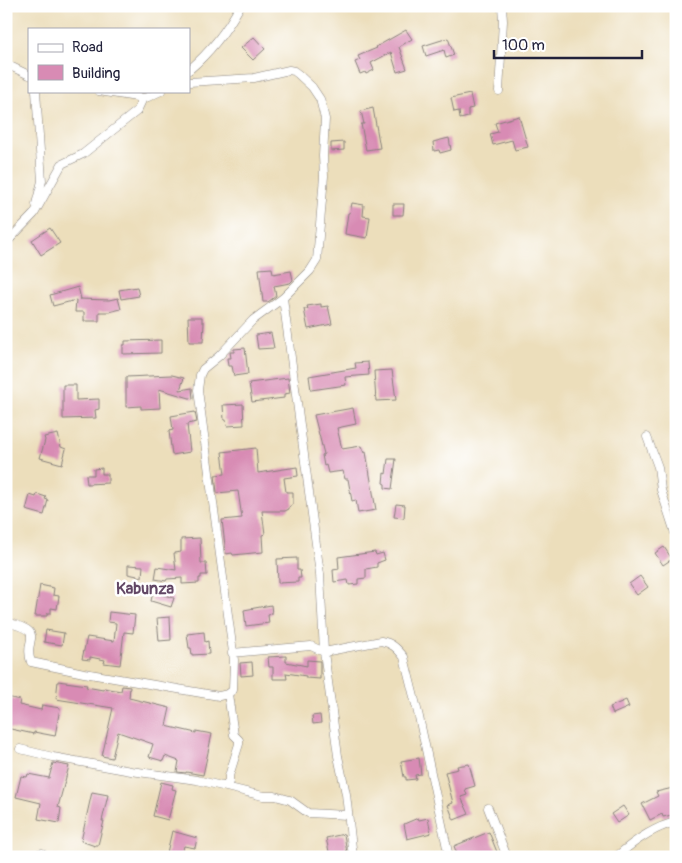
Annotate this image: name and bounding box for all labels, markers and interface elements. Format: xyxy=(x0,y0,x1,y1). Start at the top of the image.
legend xyxy=(28,28,190,92)
scale bar xyxy=(494,28,642,60)
text: 100 m xyxy=(502,36,545,55)
text: Road xyxy=(72,38,103,57)
text: Building xyxy=(72,64,120,83)
district label: Kabunza xyxy=(116,579,174,599)

